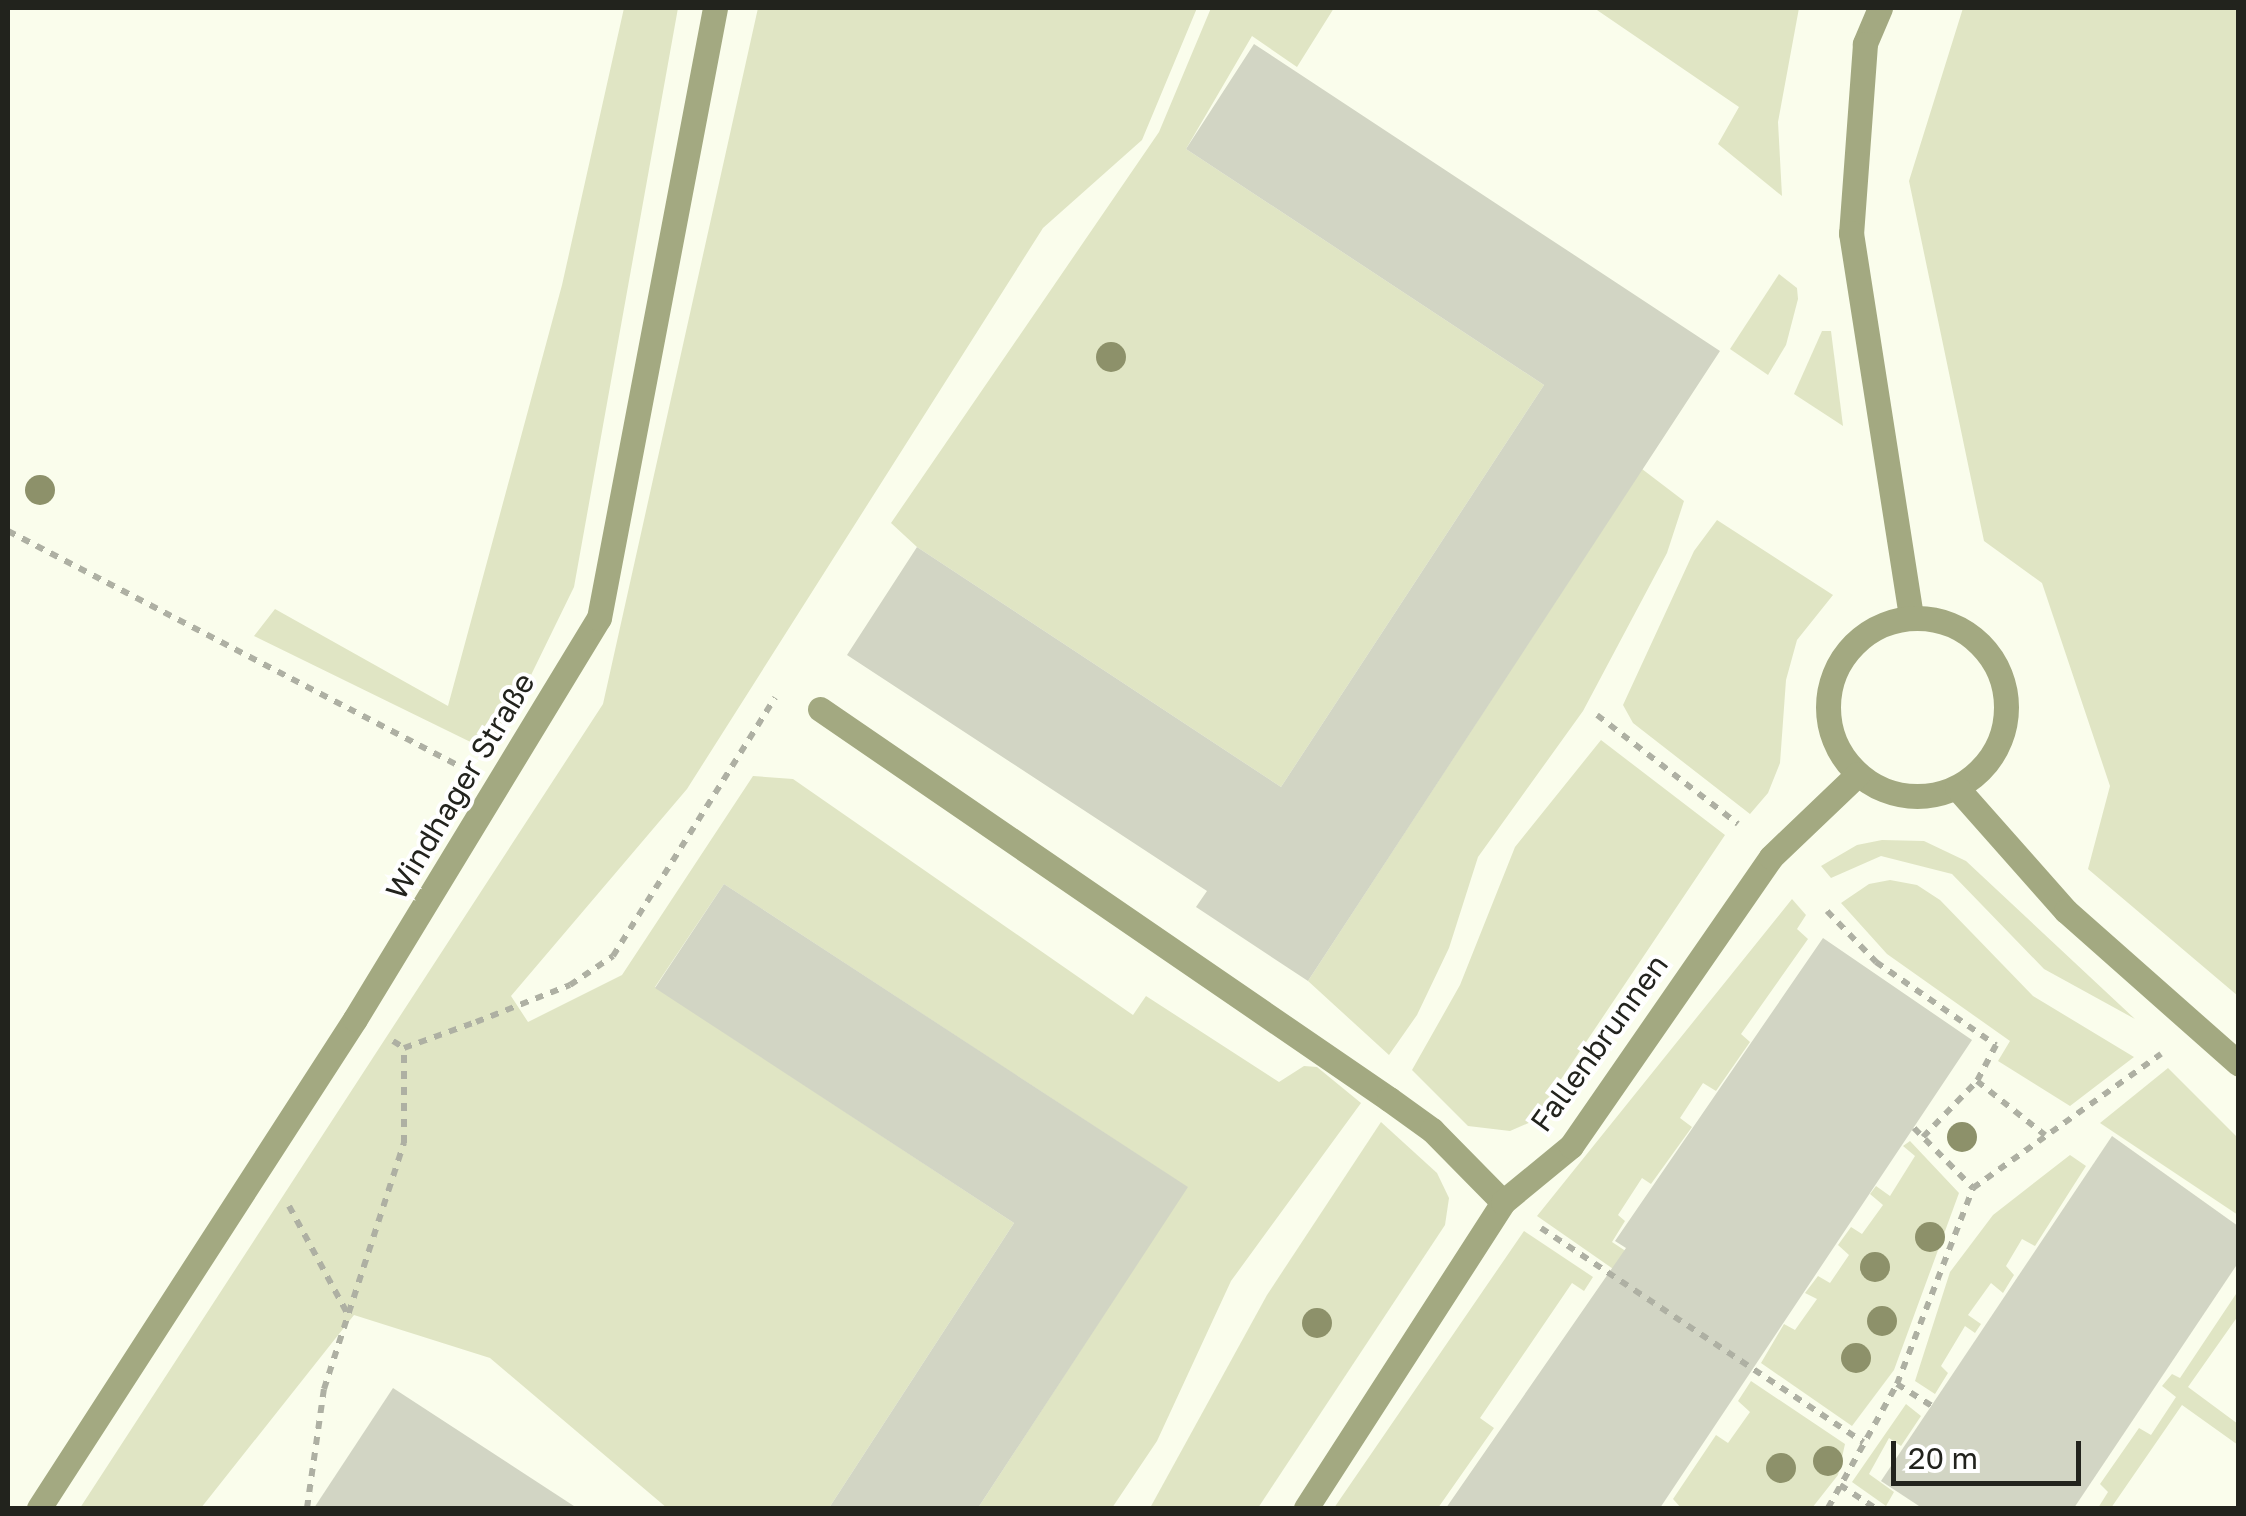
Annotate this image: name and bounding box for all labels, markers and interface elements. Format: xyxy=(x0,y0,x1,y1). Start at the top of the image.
street label: Windhager Straße xyxy=(378,666,542,906)
street label: Fallenbrunnen xyxy=(1523,947,1675,1139)
scale bar xyxy=(1896,1421,2086,1483)
text: 20 m xyxy=(1908,1440,1978,1476)

